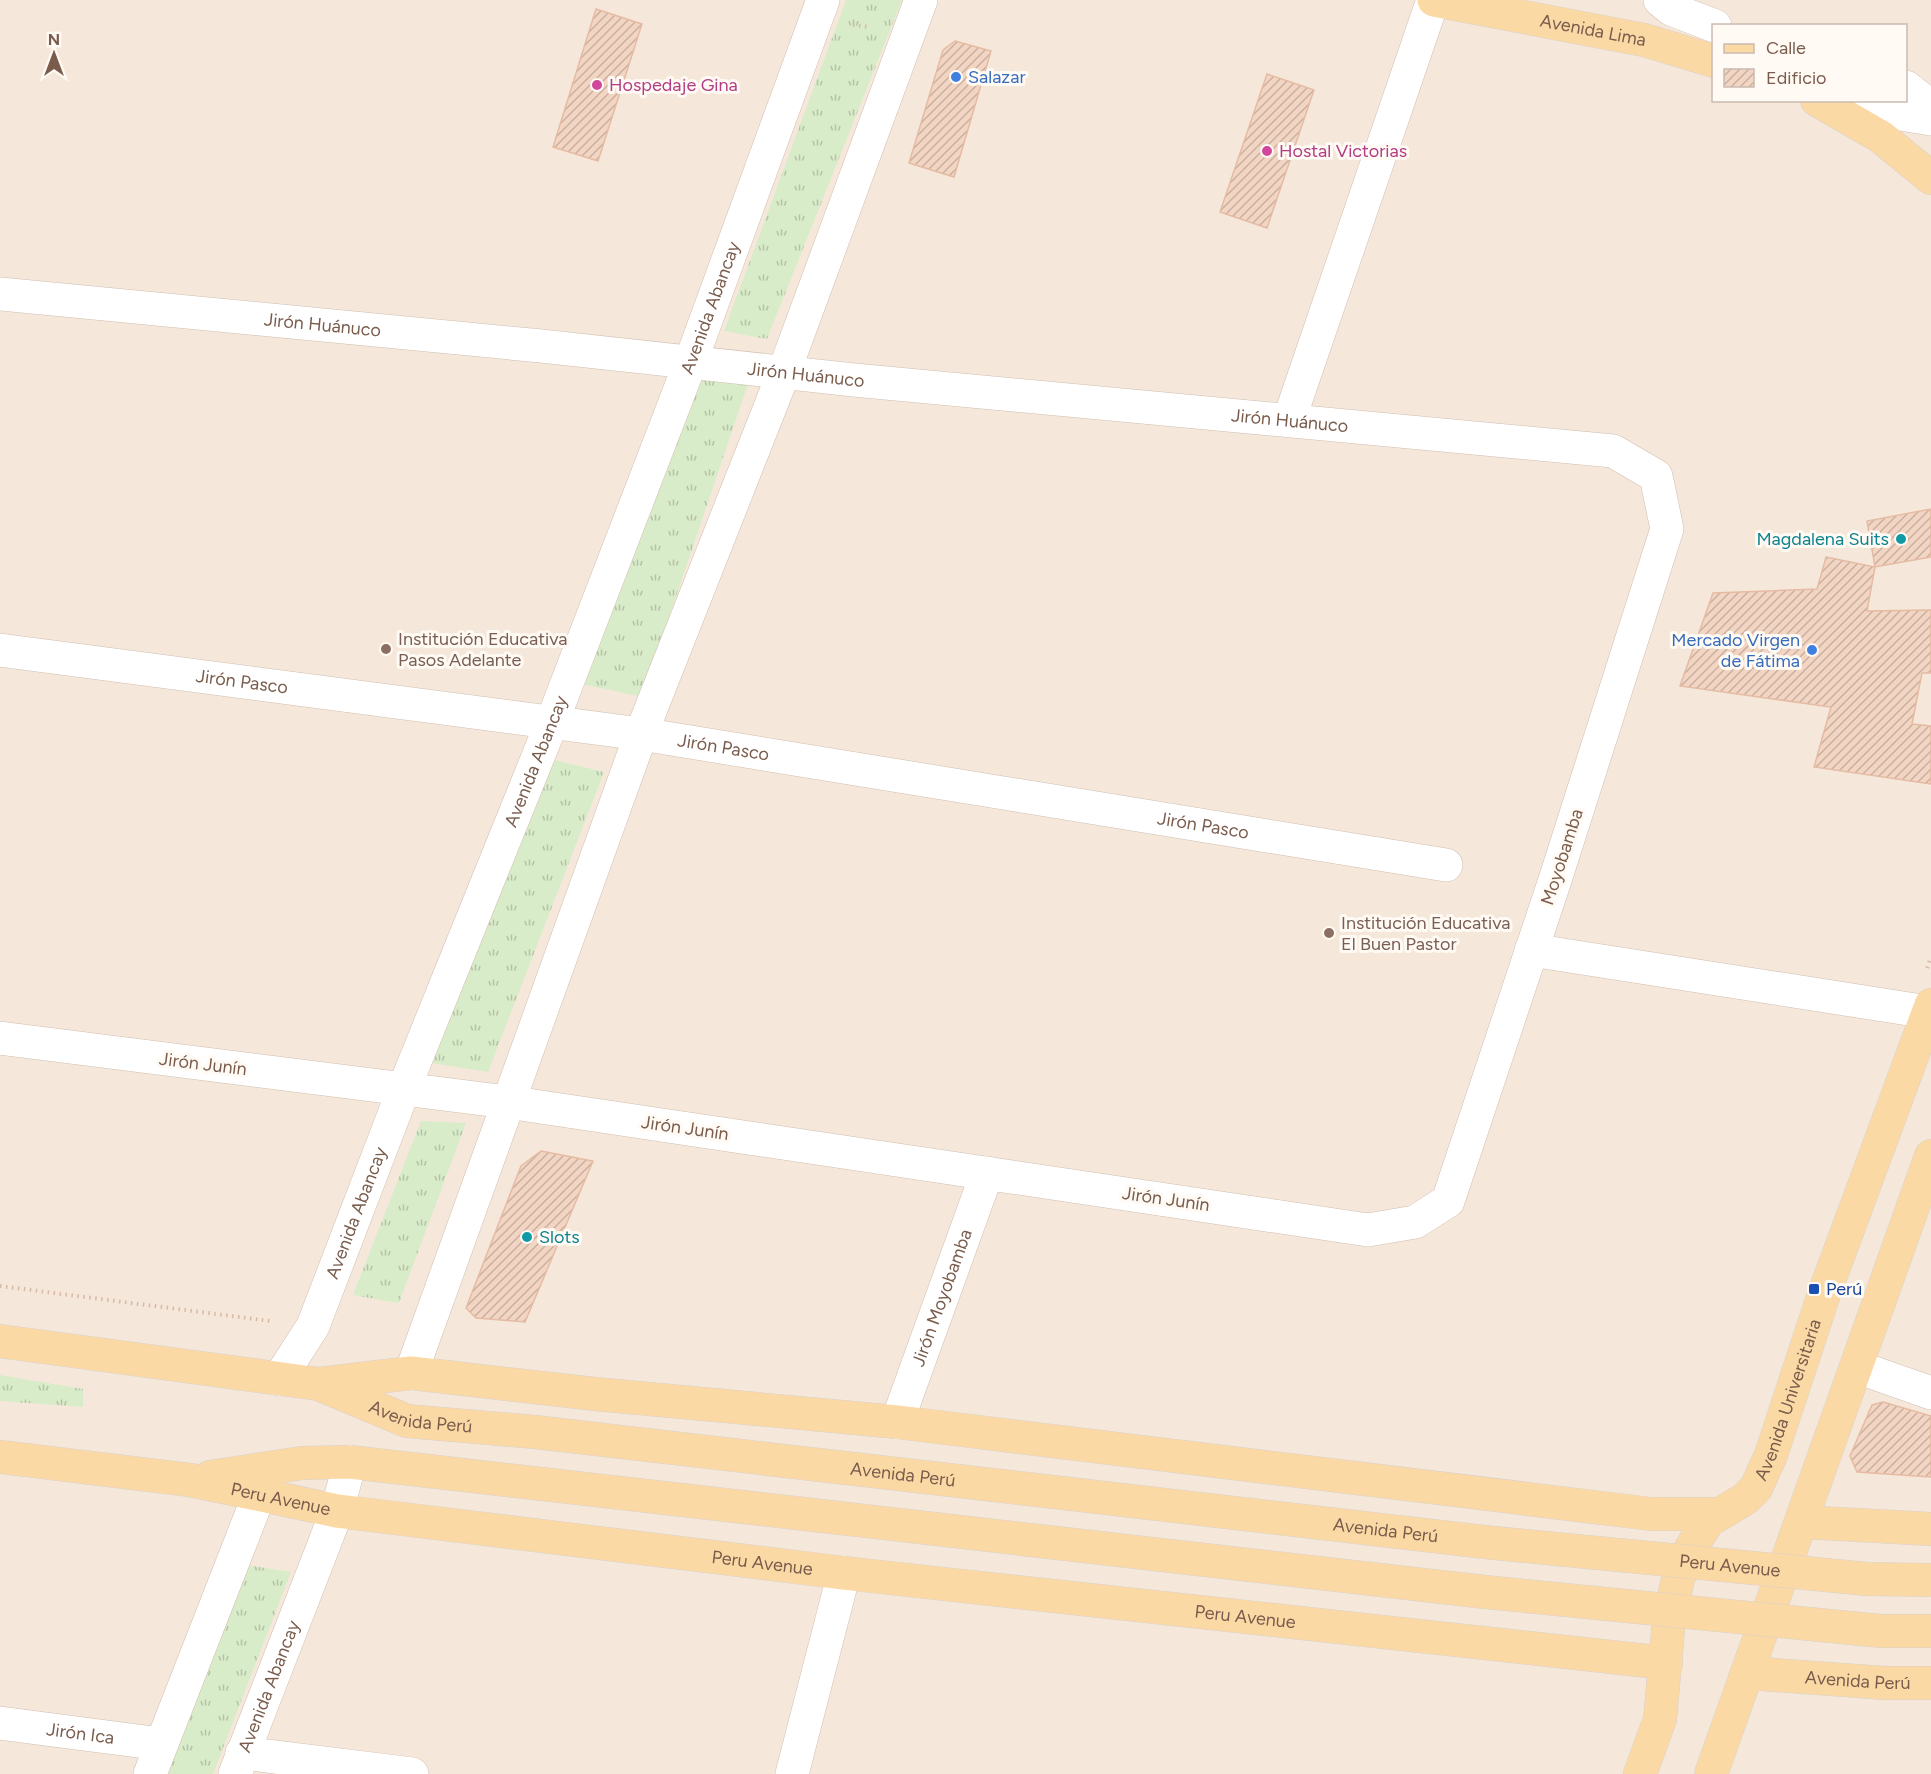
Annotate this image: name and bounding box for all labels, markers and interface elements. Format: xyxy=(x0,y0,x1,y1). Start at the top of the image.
street label: Avenida Lima xyxy=(1538,9,1648,51)
north arrow xyxy=(24,24,84,84)
legend xyxy=(1712,24,1907,102)
text: N xyxy=(48,30,60,49)
text: Calle xyxy=(1766,37,1806,59)
place label: Salazar xyxy=(968,66,1025,88)
text: Edificio xyxy=(1766,67,1827,89)
marker: Salazar xyxy=(949,70,963,84)
place label: Hospedaje Gina xyxy=(609,74,738,96)
marker: Hospedaje Gina xyxy=(590,78,604,92)
place label: Hostal Victorias xyxy=(1279,140,1407,162)
marker: Hostal Victorias xyxy=(1260,144,1274,158)
street label: Avenida Abancay xyxy=(676,238,745,377)
street label: Jirón Huánuco xyxy=(263,308,382,342)
street label: Jirón Huánuco xyxy=(746,357,865,392)
street label: Jirón Huánuco xyxy=(1230,404,1349,437)
place label: Magdalena Suits xyxy=(1756,528,1889,550)
marker: Magdalena Suits xyxy=(1894,532,1908,546)
place label: Institución Educativa Pasos Adelante xyxy=(398,628,567,671)
place label: Mercado Virgen de Fátima xyxy=(1671,629,1800,672)
marker: Institución Educativa Pasos Adelante xyxy=(379,642,393,656)
marker: Mercado Virgen de Fátima xyxy=(1805,643,1819,657)
street label: Jirón Pasco xyxy=(195,665,289,699)
street label: Avenida Abancay xyxy=(500,692,572,830)
street label: Jirón Pasco xyxy=(676,729,771,766)
street label: Moyobamba xyxy=(1536,806,1588,908)
street label: Jirón Pasco xyxy=(1156,807,1251,844)
place label: Institución Educativa El Buen Pastor xyxy=(1341,912,1510,955)
marker: Institución Educativa El Buen Pastor xyxy=(1322,926,1336,940)
street label: Jirón Junín xyxy=(158,1048,248,1080)
street label: Jirón Junín xyxy=(640,1111,730,1145)
street label: Avenida Abancay xyxy=(321,1143,392,1282)
street label: Jirón Junín xyxy=(1121,1182,1211,1216)
place label: Slots xyxy=(539,1226,580,1248)
street label: Jirón Moyobamba xyxy=(907,1226,977,1370)
marker: Slots xyxy=(520,1230,534,1244)
place label: Perú xyxy=(1826,1278,1862,1300)
marker: Perú xyxy=(1807,1282,1821,1296)
street label: Avenida Universitaria xyxy=(1750,1316,1826,1484)
street label: Avenida Perú xyxy=(366,1395,473,1438)
street label: Avenida Perú xyxy=(849,1458,957,1492)
street label: Peru Avenue xyxy=(229,1478,333,1520)
street label: Avenida Perú xyxy=(1332,1513,1439,1547)
street label: Peru Avenue xyxy=(710,1546,814,1580)
street label: Peru Avenue xyxy=(1678,1550,1782,1582)
street label: Peru Avenue xyxy=(1194,1600,1297,1633)
street label: Avenida Abancay xyxy=(233,1617,305,1755)
street label: Avenida Perú xyxy=(1804,1666,1910,1694)
street label: Jirón Ica xyxy=(45,1718,116,1749)

